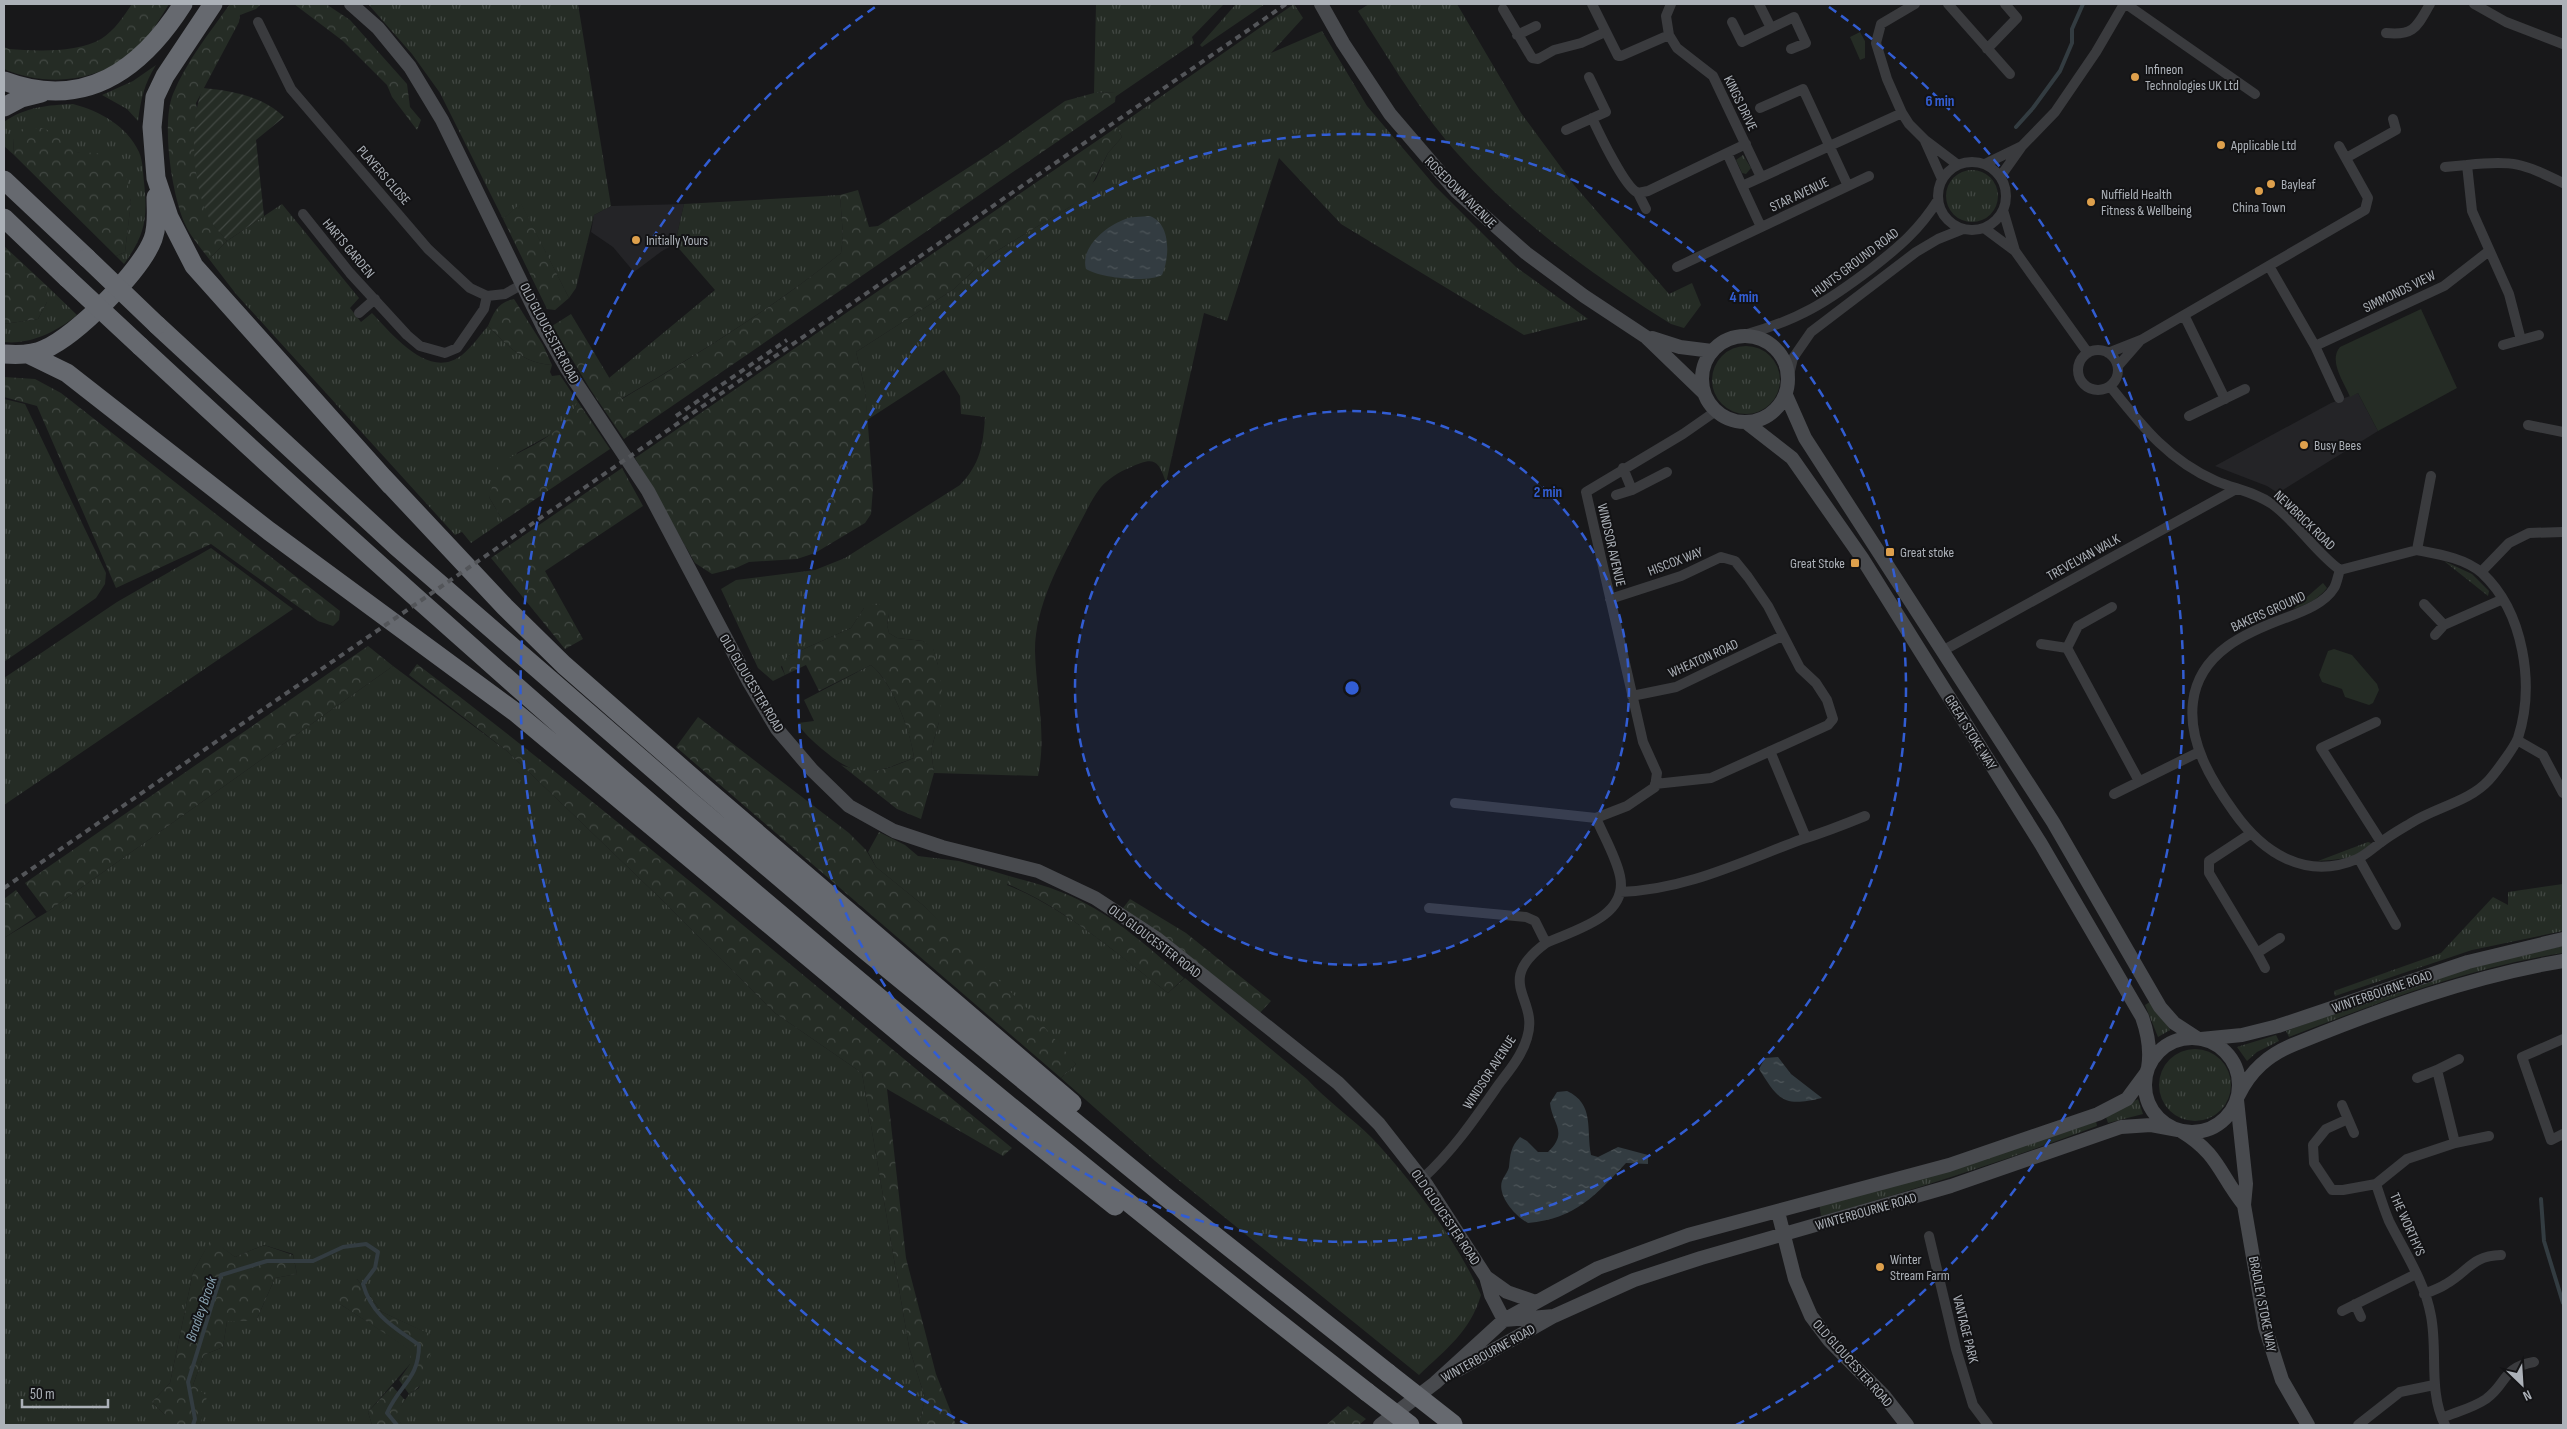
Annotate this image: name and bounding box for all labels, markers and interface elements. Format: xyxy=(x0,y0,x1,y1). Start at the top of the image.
place label: Infineon Technologies UK Ltd xyxy=(2145,61,2239,94)
marker: Infineon Technologies UK Ltd xyxy=(2129,71,2141,83)
street label: KINGS DRIVE xyxy=(1720,73,1761,134)
text: 6 min xyxy=(1925,92,1955,111)
place label: Applicable Ltd xyxy=(2230,137,2297,154)
marker: Applicable Ltd xyxy=(2215,139,2227,151)
street label: PLAYERS CLOSE xyxy=(353,142,414,209)
street label: ROSEDOWN AVENUE xyxy=(1421,153,1500,232)
street label: STAR AVENUE xyxy=(1767,173,1832,216)
place label: Bayleaf xyxy=(2281,176,2317,193)
marker: Bayleaf xyxy=(2265,178,2277,190)
marker: China Town xyxy=(2253,185,2265,197)
place label: Nuffield Health Fitness & Wellbeing xyxy=(2101,186,2192,219)
marker: Nuffield Health Fitness & Wellbeing xyxy=(2085,196,2097,208)
place label: China Town xyxy=(2232,199,2286,216)
street label: HARTS GARDEN xyxy=(319,215,378,282)
street label: HUNTS GROUND ROAD xyxy=(1808,224,1902,301)
place label: Initially Yours xyxy=(646,232,708,249)
marker: Initially Yours xyxy=(630,234,642,246)
street label: SIMMONDS VIEW xyxy=(2360,267,2438,316)
street label: OLD GLOUCESTER ROAD xyxy=(516,280,583,387)
text: 4 min xyxy=(1730,288,1758,307)
place label: Busy Bees xyxy=(2314,437,2361,454)
marker: Busy Bees xyxy=(2298,439,2310,451)
text: 2 min xyxy=(1534,483,1562,502)
street label: NEWBRICK ROAD xyxy=(2270,487,2339,554)
street label: WINDSOR AVENUE xyxy=(1594,502,1629,589)
street label: TREVELYAN WALK xyxy=(2044,530,2123,585)
street label: HISCOX WAY xyxy=(1645,543,1705,580)
place label: Great stoke xyxy=(1900,544,1954,561)
marker: Great stoke xyxy=(1884,546,1896,558)
place label: Great Stoke xyxy=(1790,555,1845,572)
marker: Great Stoke xyxy=(1849,557,1861,569)
street label: BAKERS GROUND xyxy=(2228,587,2308,636)
street label: OLD GLOUCESTER ROAD xyxy=(716,631,788,736)
street label: WHEATON ROAD xyxy=(1665,635,1741,681)
centre of rings xyxy=(1343,679,1361,697)
street label: GREAT STOKE WAY xyxy=(1941,692,2000,773)
street label: OLD GLOUCESTER ROAD xyxy=(1105,901,1204,982)
street label: WINTERBOURNE ROAD xyxy=(2330,966,2435,1017)
street label: WINDSOR AVENUE xyxy=(1459,1032,1520,1113)
street label: OLD GLOUCESTER ROAD xyxy=(1407,1166,1484,1268)
street label: WINTERBOURNE ROAD xyxy=(1813,1189,1919,1234)
street label: THE WORTHYS xyxy=(2386,1190,2429,1259)
place label: Winter Stream Farm xyxy=(1890,1251,1950,1284)
street label: BRADLEY STOKE WAY xyxy=(2245,1255,2280,1353)
marker: Winter Stream Farm xyxy=(1874,1261,1886,1273)
water label: Bradley Brook xyxy=(181,1274,222,1344)
street label: VANTAGE PARK xyxy=(1949,1293,1982,1365)
street label: OLD GLOUCESTER ROAD xyxy=(1809,1316,1896,1411)
street label: WINTERBOURNE ROAD xyxy=(1438,1321,1538,1386)
north arrow xyxy=(2497,1359,2547,1409)
scale bar xyxy=(22,1376,109,1408)
text: 50 m xyxy=(30,1385,55,1404)
text: N xyxy=(2520,1386,2534,1405)

